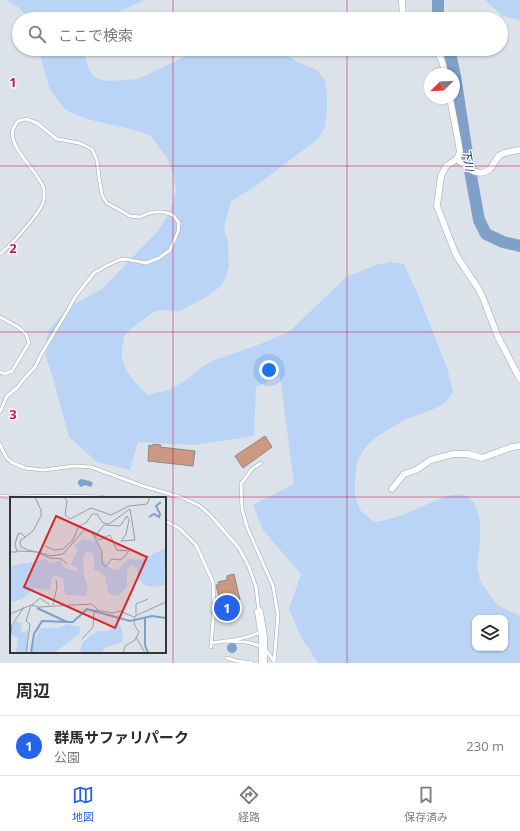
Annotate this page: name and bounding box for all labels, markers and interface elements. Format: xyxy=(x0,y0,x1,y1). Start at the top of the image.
search box xyxy=(12,12,508,56)
icon: search xyxy=(26,23,48,45)
text: ここで検索 xyxy=(58,25,133,45)
north arrow xyxy=(424,68,460,104)
text: 1 xyxy=(9,73,17,91)
water label: 下川 xyxy=(459,148,478,173)
text: 2 xyxy=(9,239,17,257)
your location xyxy=(259,360,279,380)
text: 3 xyxy=(9,405,17,423)
inset map xyxy=(10,497,166,653)
pin: 1 xyxy=(214,593,240,623)
map controls xyxy=(472,615,508,651)
button: layers xyxy=(472,615,508,651)
text: 周辺 xyxy=(16,679,50,702)
text: 群馬サファリパーク xyxy=(54,727,189,747)
text: 1 xyxy=(25,737,33,755)
text: 230 m xyxy=(466,737,504,755)
text: 公園 xyxy=(54,748,80,766)
tab: 地図 xyxy=(72,784,94,824)
tab: 経路 xyxy=(238,784,260,824)
tab: 保存済み xyxy=(404,784,448,824)

